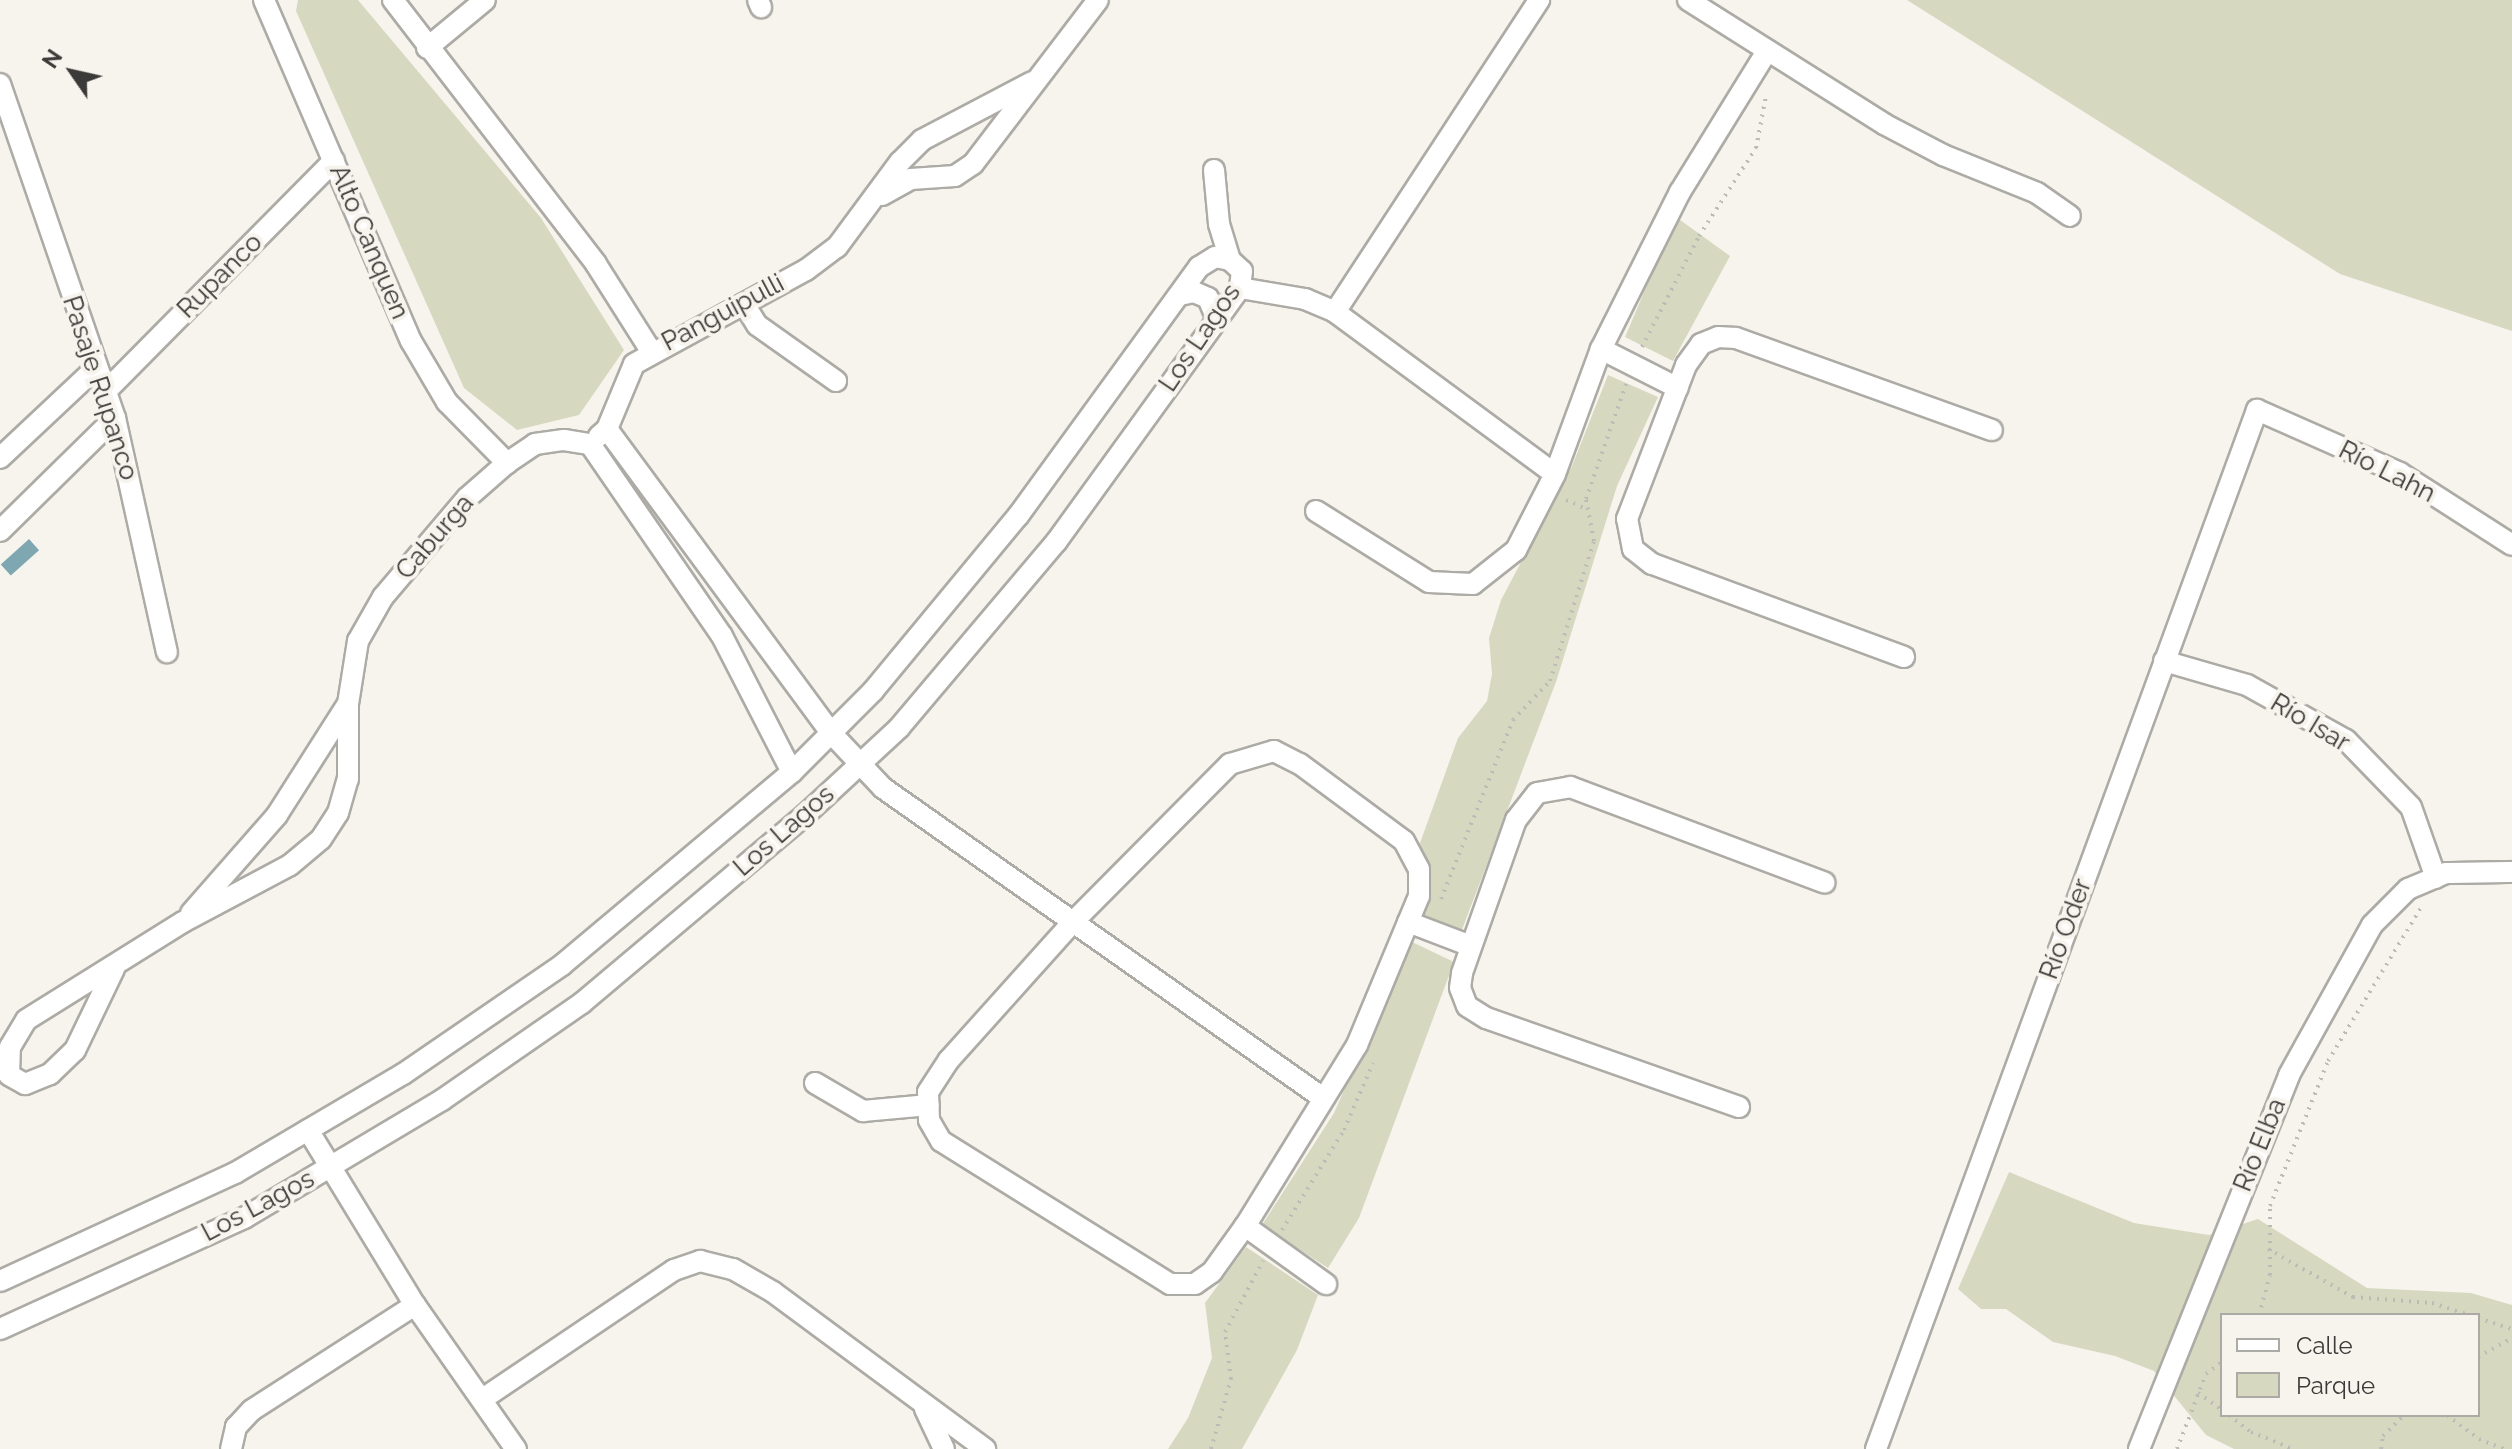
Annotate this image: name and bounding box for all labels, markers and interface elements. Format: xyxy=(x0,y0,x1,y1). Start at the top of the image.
north arrow xyxy=(32,32,112,112)
text: N xyxy=(37,44,68,73)
street label: Alto Canquen xyxy=(323,160,415,324)
street label: Rupanco xyxy=(171,227,269,325)
street label: Panguipulli xyxy=(657,268,789,358)
street label: Los Lagos xyxy=(1153,278,1247,398)
street label: Pasaje Rupanco xyxy=(56,292,144,484)
street label: Río Lahn xyxy=(2333,434,2441,510)
street label: Caburga xyxy=(390,488,480,586)
street label: Río Isar xyxy=(2265,687,2355,759)
street label: Los Lagos xyxy=(727,779,841,883)
street label: Río Oder xyxy=(2033,874,2099,984)
street label: Río Elba xyxy=(2227,1094,2293,1196)
street label: Los Lagos xyxy=(196,1163,320,1249)
legend xyxy=(2220,1313,2480,1417)
text: Calle xyxy=(2296,1331,2353,1360)
text: Parque xyxy=(2296,1371,2375,1400)

